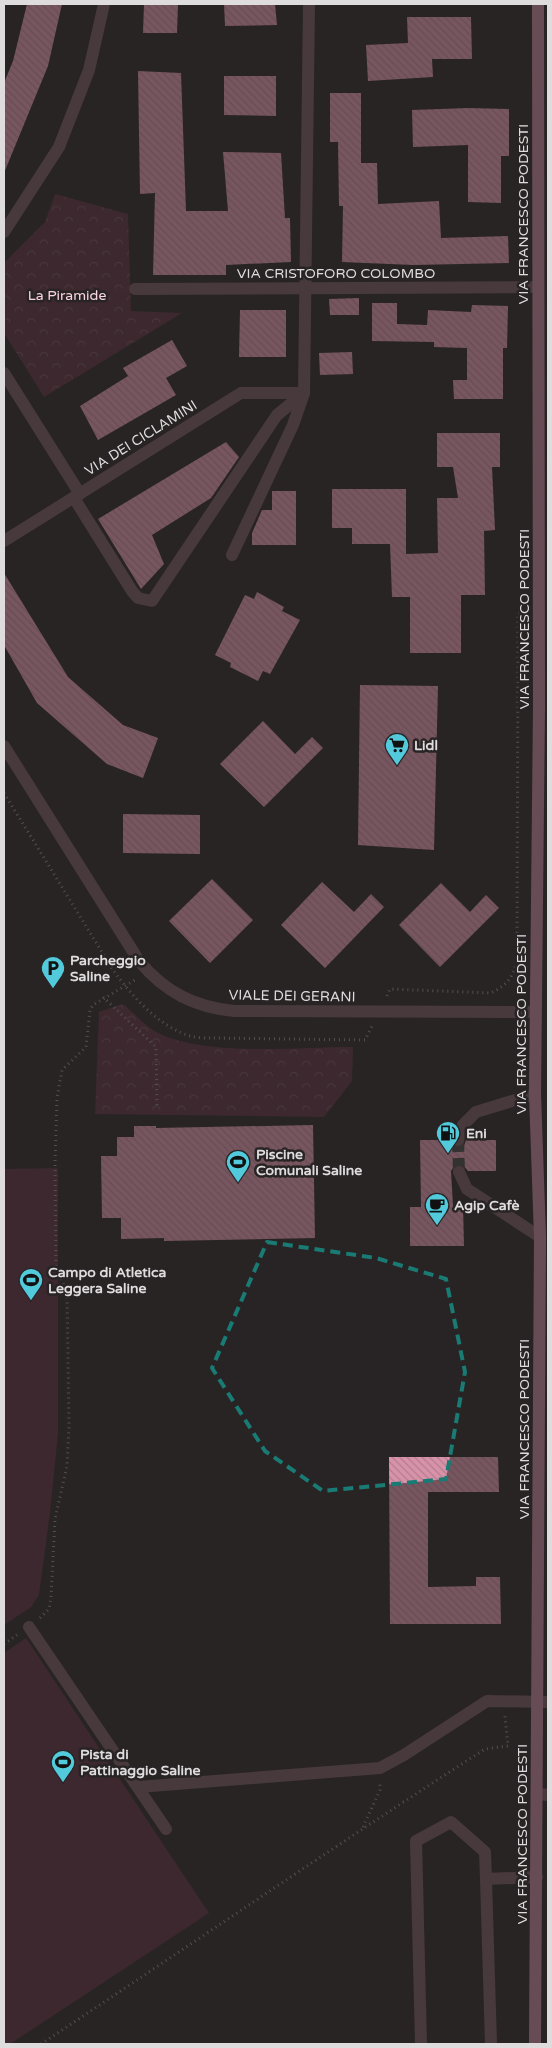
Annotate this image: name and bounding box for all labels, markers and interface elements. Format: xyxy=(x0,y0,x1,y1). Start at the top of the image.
street label: VIA FRANCESCO PODESTI xyxy=(515,124,532,304)
street label: VIA CRISTOFORO COLOMBO xyxy=(237,265,435,282)
park label: La Piramide xyxy=(28,287,106,304)
street label: VIA DEI CICLAMINI xyxy=(82,397,200,479)
street label: VIA FRANCESCO PODESTI xyxy=(516,529,533,709)
supermarket icon: Lidl xyxy=(384,732,410,766)
place label: Lidl xyxy=(414,737,438,754)
street label: VIA FRANCESCO PODESTI xyxy=(513,934,530,1114)
place label: Parcheggio Saline xyxy=(70,952,146,985)
parking icon: Parcheggio Saline xyxy=(40,955,66,989)
street label: VIALE DEI GERANI xyxy=(228,986,356,1006)
fuel station icon: Eni xyxy=(435,1120,461,1154)
place label: Eni xyxy=(466,1125,487,1142)
place label: Piscine Comunali Saline xyxy=(256,1146,362,1179)
sports icon: Piscine Comunali Saline xyxy=(225,1149,251,1183)
cafe icon: Agip Cafè xyxy=(424,1192,450,1226)
place label: Agip Cafè xyxy=(454,1197,519,1214)
place label: Campo di Atletica Leggera Saline xyxy=(48,1264,167,1297)
sports icon: Campo di Atletica Leggera Saline xyxy=(18,1267,44,1301)
street label: VIA FRANCESCO PODESTI xyxy=(516,1339,533,1519)
street label: VIA FRANCESCO PODESTI xyxy=(514,1744,531,1924)
place label: Pista di Pattinaggio Saline xyxy=(80,1746,201,1779)
sports icon: Pista di Pattinaggio Saline xyxy=(50,1749,76,1783)

